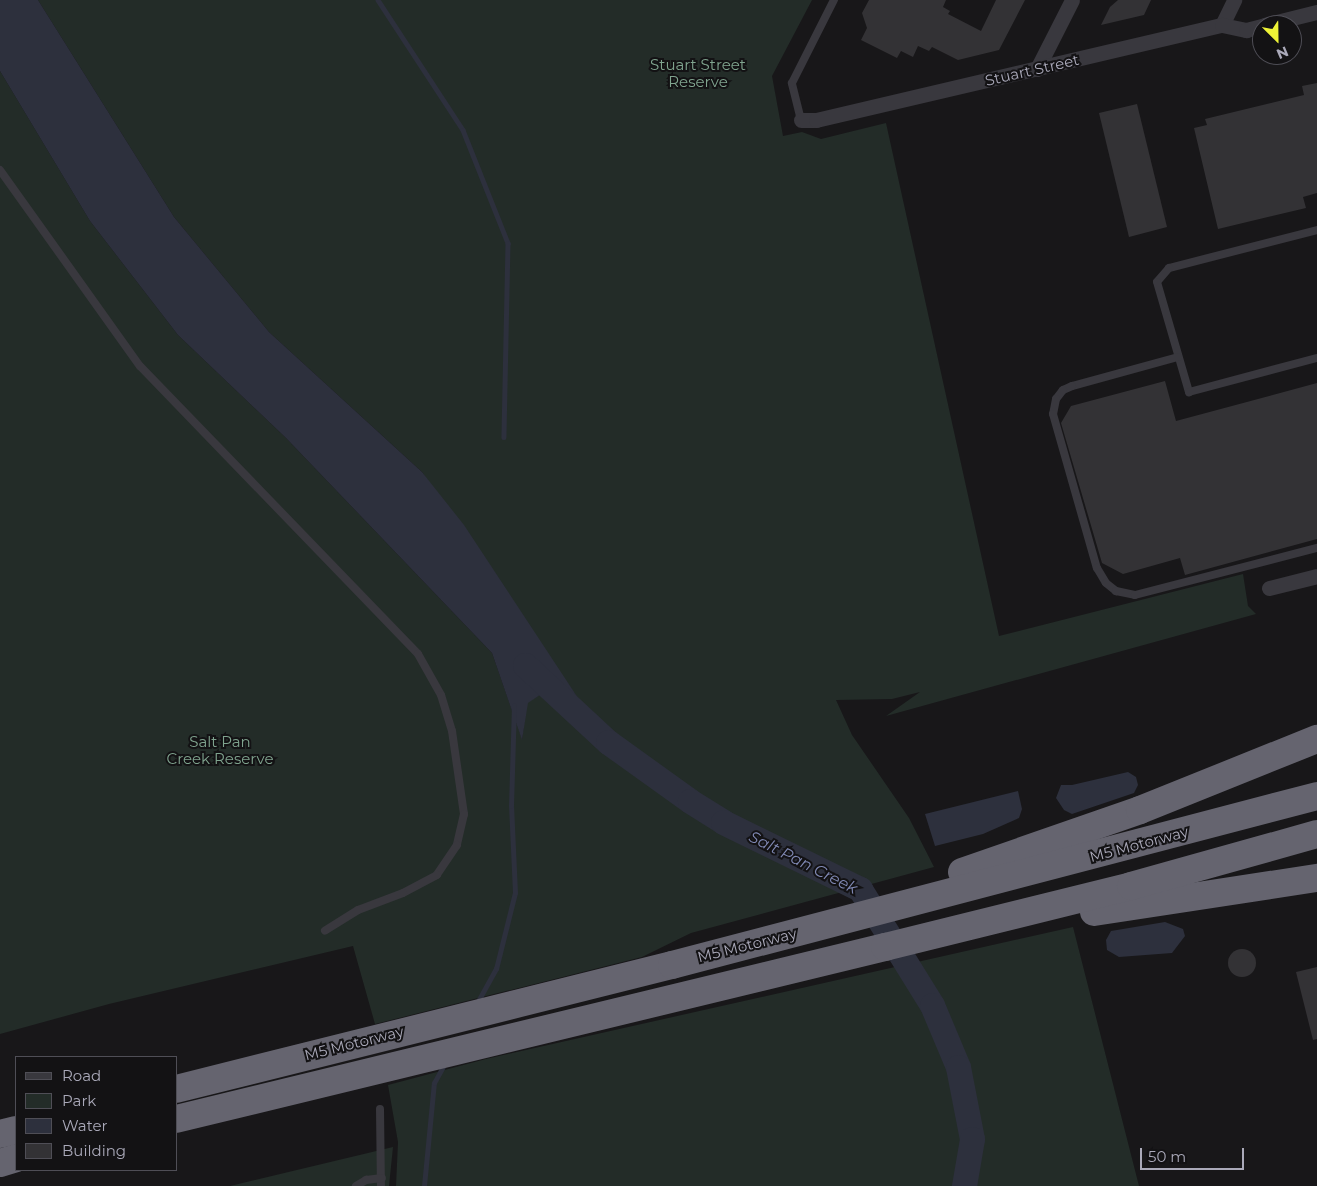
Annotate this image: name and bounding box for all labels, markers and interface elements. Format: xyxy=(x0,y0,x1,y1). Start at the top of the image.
north arrow xyxy=(1252,15,1302,65)
text: N xyxy=(1274,42,1291,63)
street label: Stuart Street xyxy=(983,50,1081,90)
park label: Stuart Street Reserve xyxy=(650,55,746,90)
park label: Salt Pan Creek Reserve xyxy=(167,732,273,767)
street label: M5 Motorway xyxy=(1088,822,1190,866)
water label: Salt Pan Creek xyxy=(745,827,861,899)
street label: M5 Motorway xyxy=(696,924,798,966)
street label: M5 Motorway xyxy=(303,1022,405,1064)
legend xyxy=(15,1056,178,1171)
text: Road xyxy=(62,1066,101,1085)
text: Park xyxy=(62,1091,96,1110)
text: Water xyxy=(62,1116,108,1135)
scale bar xyxy=(1142,1138,1246,1170)
text: Building xyxy=(62,1141,126,1160)
text: 50 m xyxy=(1148,1147,1186,1166)

